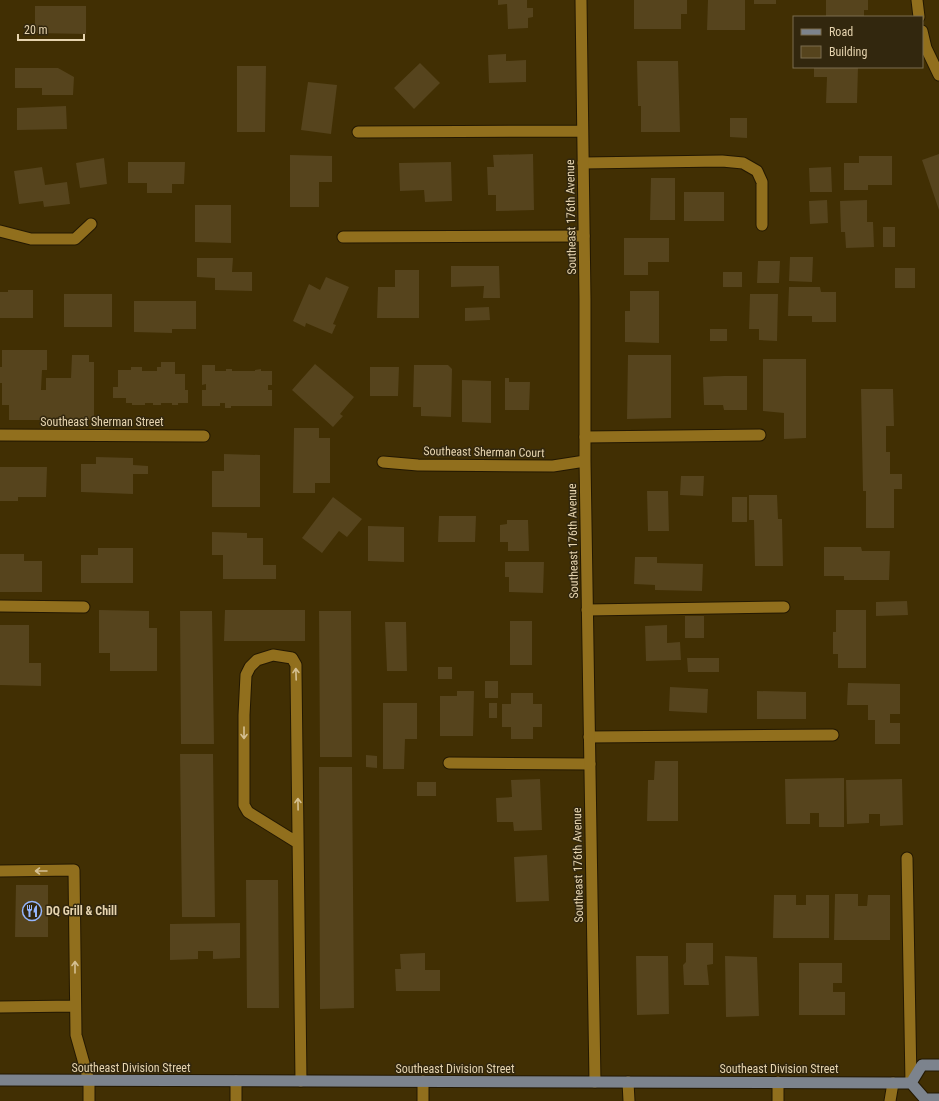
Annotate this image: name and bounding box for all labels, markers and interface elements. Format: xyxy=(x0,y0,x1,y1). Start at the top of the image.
scale bar xyxy=(18,16,84,42)
legend xyxy=(793,16,923,68)
text: 20 m xyxy=(24,23,48,37)
text: Road xyxy=(829,25,853,39)
text: Building xyxy=(829,45,867,59)
street label: Southeast 176th Avenue xyxy=(563,159,579,275)
street label: Southeast Sherman Street xyxy=(40,415,164,429)
street label: Southeast Sherman Court xyxy=(423,444,545,460)
street label: Southeast 176th Avenue xyxy=(565,483,581,599)
one-way arrow xyxy=(293,668,300,681)
one-way arrow xyxy=(240,726,248,739)
one-way arrow xyxy=(294,798,302,811)
street label: Southeast 176th Avenue xyxy=(570,807,586,923)
one-way arrow xyxy=(35,867,48,875)
restaurant icon: DQ Grill & Chill xyxy=(21,900,43,922)
place label: DQ Grill & Chill xyxy=(46,904,117,918)
one-way arrow xyxy=(71,961,79,974)
street label: Southeast Division Street xyxy=(72,1061,191,1075)
street label: Southeast Division Street xyxy=(396,1062,515,1076)
street label: Southeast Division Street xyxy=(720,1062,839,1076)

